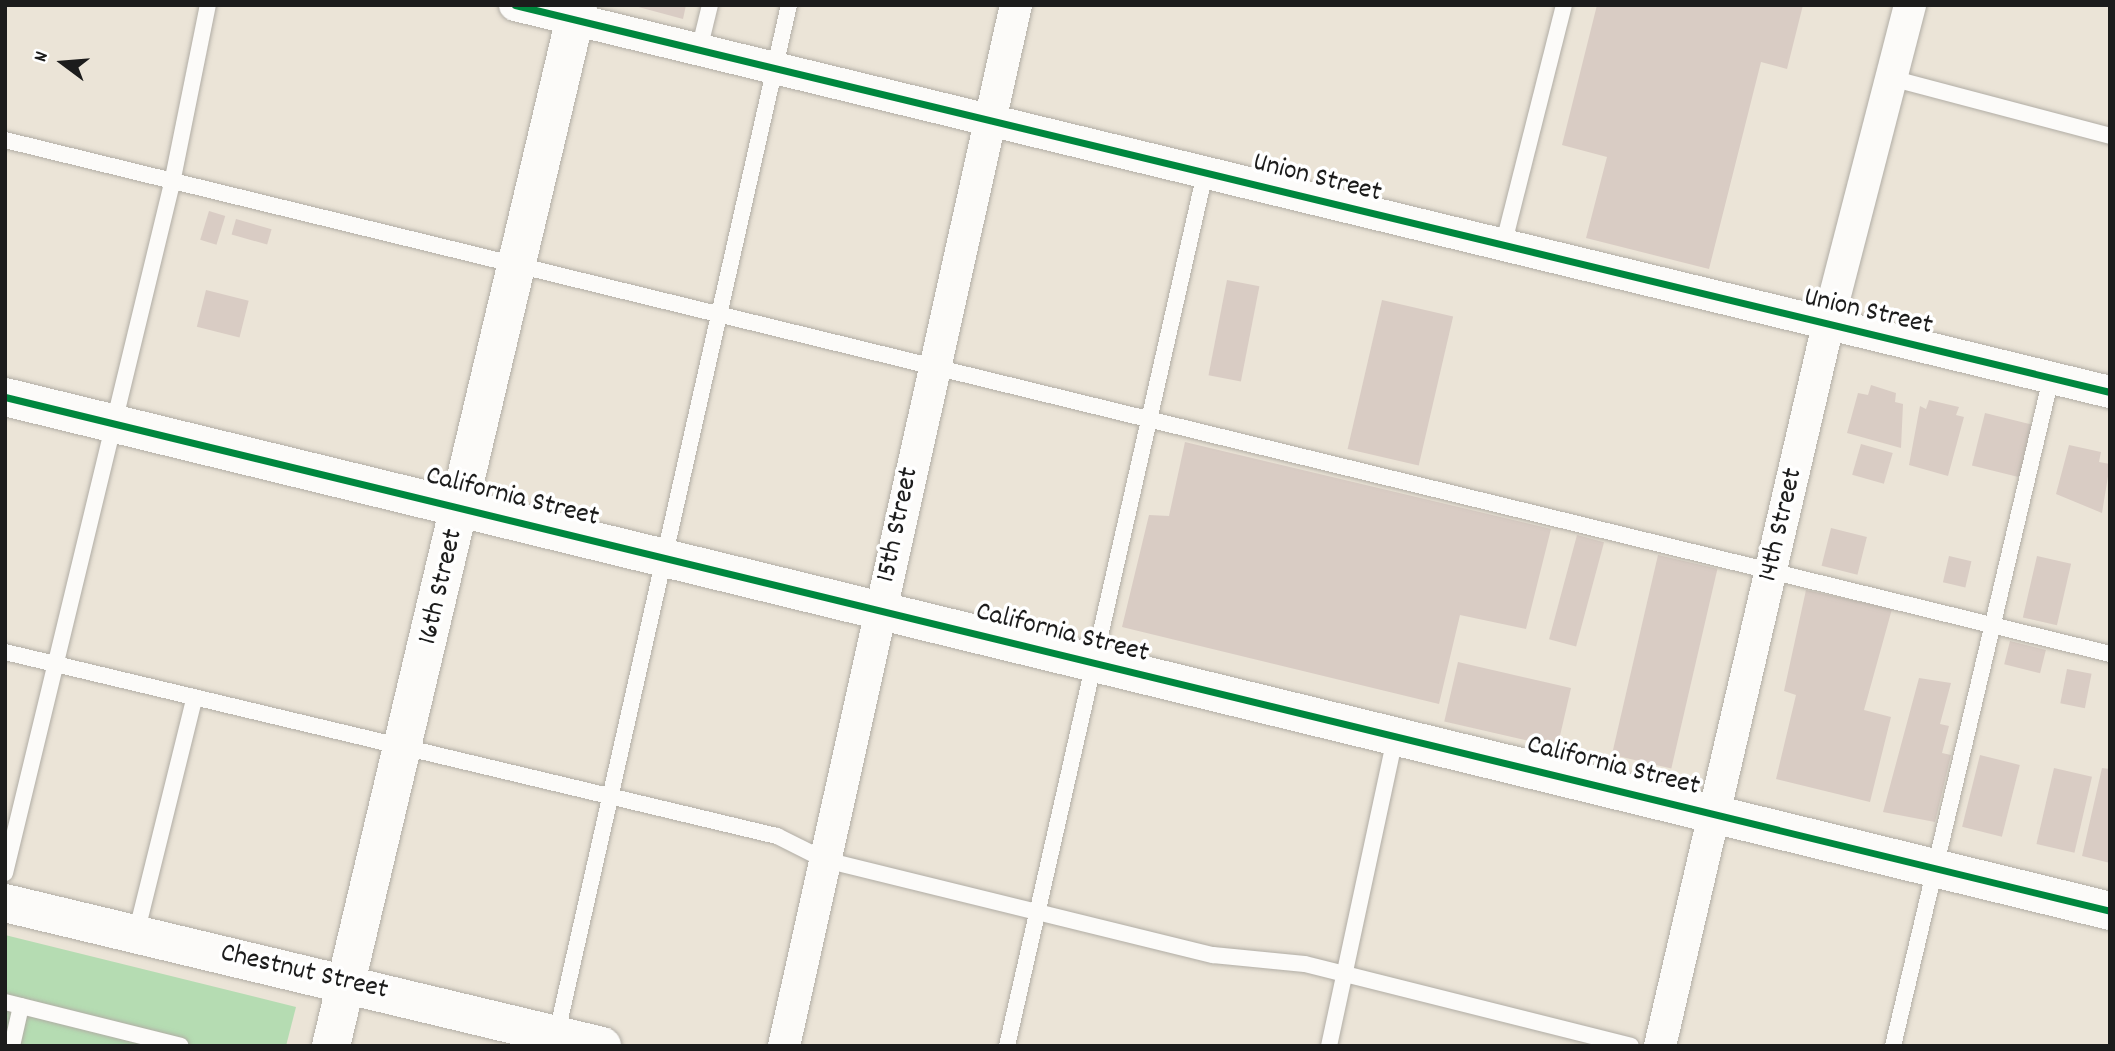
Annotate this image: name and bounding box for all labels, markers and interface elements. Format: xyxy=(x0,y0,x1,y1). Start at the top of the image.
north arrow xyxy=(28,28,98,98)
text: N xyxy=(28,49,57,65)
street label: Union Street xyxy=(1249,147,1385,211)
street label: Union Street xyxy=(1800,282,1936,344)
street label: California Street xyxy=(422,460,602,536)
street label: 15th Street xyxy=(870,464,928,586)
street label: 14th Street xyxy=(1753,465,1811,585)
street label: 16th Street xyxy=(412,526,472,648)
street label: California Street xyxy=(972,596,1152,672)
street label: California Street xyxy=(1523,729,1703,805)
street label: Chestnut Street xyxy=(217,937,391,1009)

